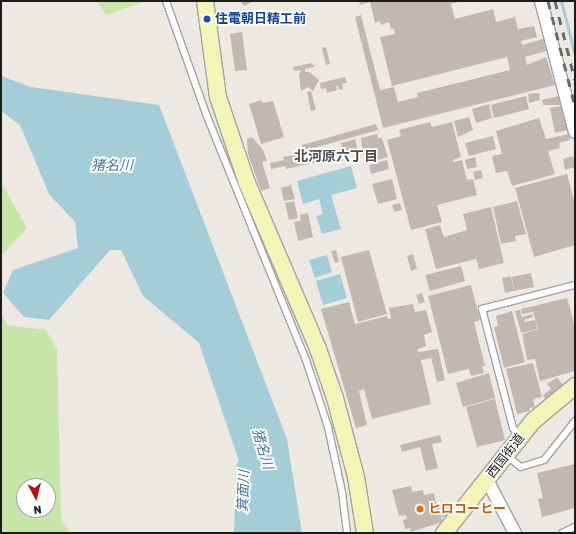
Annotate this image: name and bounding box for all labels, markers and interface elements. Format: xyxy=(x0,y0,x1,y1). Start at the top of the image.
place label: 住電朝日精工前 xyxy=(215,11,306,27)
marker: 住電朝日精工前 xyxy=(202,14,212,24)
district label: 北河原六丁目 xyxy=(294,149,378,165)
water label: 猪名川 xyxy=(91,158,133,174)
water label: 猪名川 xyxy=(248,426,276,472)
street label: 西国街道 xyxy=(484,431,528,481)
water label: 箕面川 xyxy=(235,470,253,512)
north arrow xyxy=(16,478,56,518)
place label: ヒロコーヒー xyxy=(428,501,506,517)
text: N xyxy=(33,502,42,516)
marker: ヒロコーヒー xyxy=(415,504,425,514)

